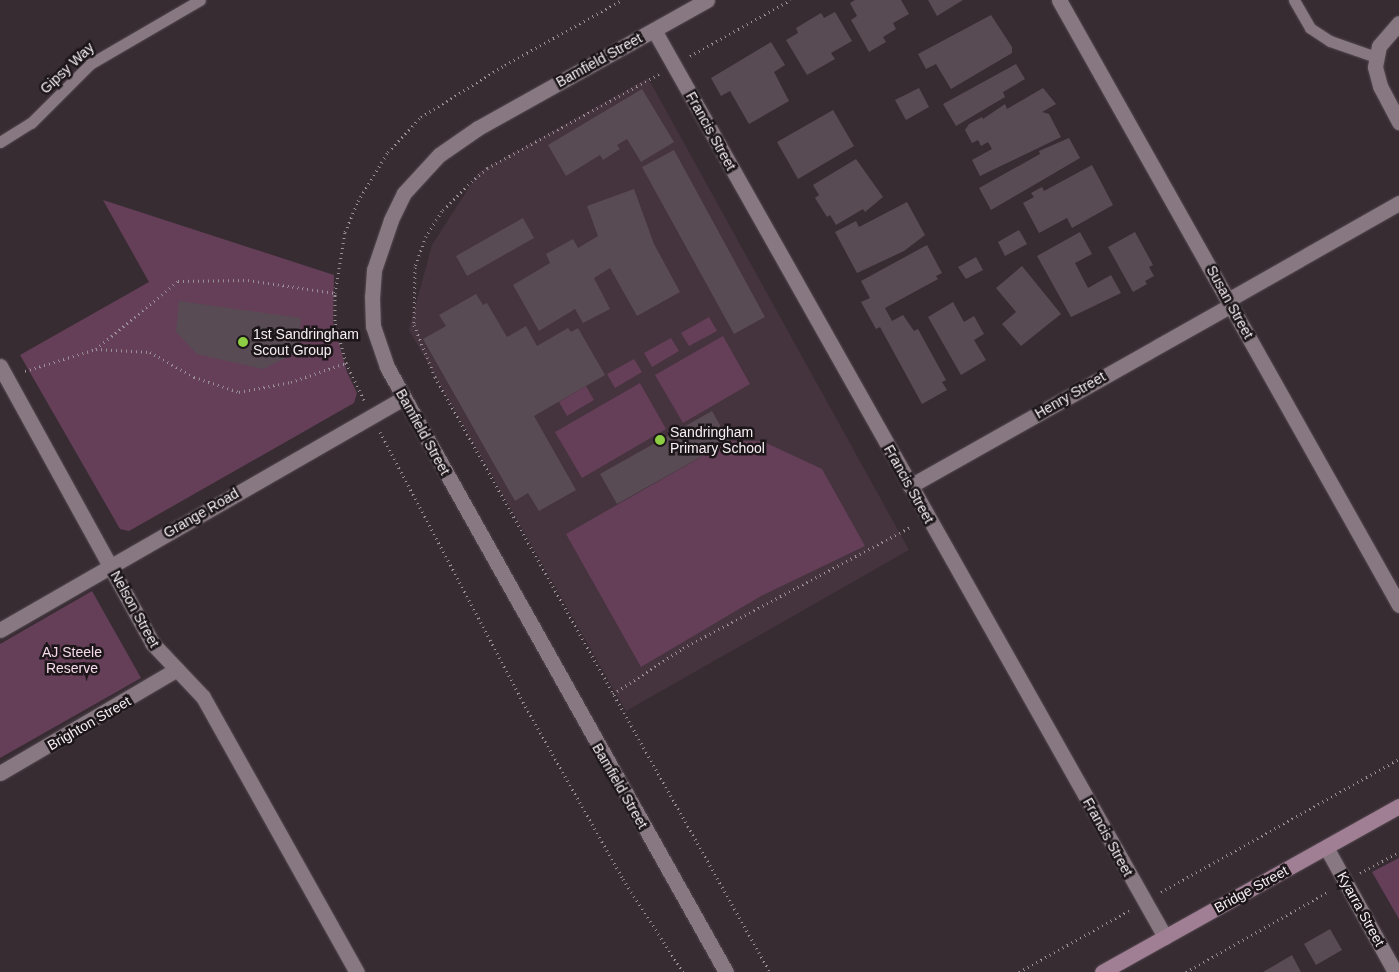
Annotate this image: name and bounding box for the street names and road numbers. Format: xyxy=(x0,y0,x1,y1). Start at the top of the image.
street label: Bamfield Street xyxy=(553,29,645,91)
street label: Gipsy Way xyxy=(37,39,97,97)
street label: Francis Street xyxy=(683,89,739,173)
street label: Susan Street xyxy=(1203,263,1257,341)
street label: Henry Street xyxy=(1032,368,1108,422)
street label: Bamfield Street xyxy=(392,386,454,478)
street label: Francis Street xyxy=(881,442,937,526)
street label: Grange Road xyxy=(160,485,242,541)
street label: Nelson Street xyxy=(107,568,163,650)
street label: Brighton Street xyxy=(44,692,134,754)
street label: Bamfield Street xyxy=(589,740,651,832)
street label: Francis Street xyxy=(1080,795,1136,879)
street label: Bridge Street xyxy=(1211,862,1291,916)
street label: Kyarra Street xyxy=(1334,869,1388,949)

